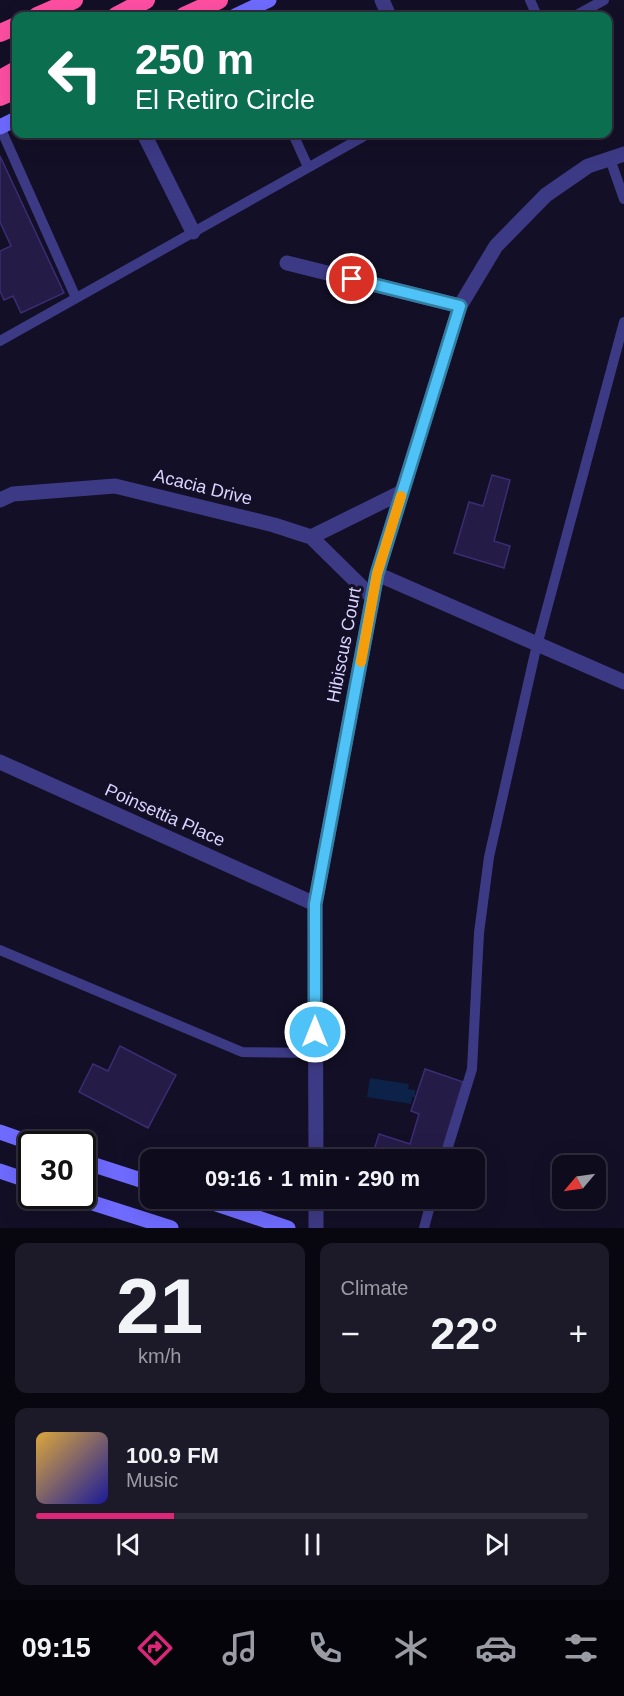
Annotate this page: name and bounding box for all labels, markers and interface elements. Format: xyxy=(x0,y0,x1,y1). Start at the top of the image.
icon: left xyxy=(36,36,114,114)
text: 250 m xyxy=(135,36,254,83)
text: El Retiro Circle xyxy=(135,85,315,115)
pin xyxy=(326,253,377,304)
icon: arrive xyxy=(335,262,368,295)
street label: Acacia Drive xyxy=(152,465,254,509)
street label: Hibiscus Court xyxy=(323,586,365,704)
street label: Poinsettia Place xyxy=(102,780,228,850)
position arrow xyxy=(283,1000,347,1064)
speed limit sign: 30 xyxy=(18,1131,96,1209)
north arrow xyxy=(552,1155,606,1209)
map controls xyxy=(552,1155,606,1209)
text: 09:16 · 1 min · 290 m xyxy=(205,1166,420,1191)
text: 21 xyxy=(116,1262,203,1350)
text: Climate xyxy=(341,1277,408,1299)
text: 22° xyxy=(430,1308,498,1359)
text: − xyxy=(341,1315,360,1352)
text: + xyxy=(569,1315,588,1352)
text: km/h xyxy=(138,1345,181,1367)
text: 100.9 FM xyxy=(126,1443,219,1468)
text: Music xyxy=(126,1469,178,1491)
icon: previous xyxy=(112,1528,145,1561)
icon: pause xyxy=(296,1528,329,1561)
icon: next xyxy=(480,1528,513,1561)
icon: directions xyxy=(134,1627,176,1669)
icon: music xyxy=(219,1627,261,1669)
icon: phone xyxy=(304,1627,346,1669)
icon: climate xyxy=(390,1627,432,1669)
icon: car xyxy=(475,1627,517,1669)
icon: filters xyxy=(560,1627,602,1669)
text: 09:15 xyxy=(22,1633,91,1663)

